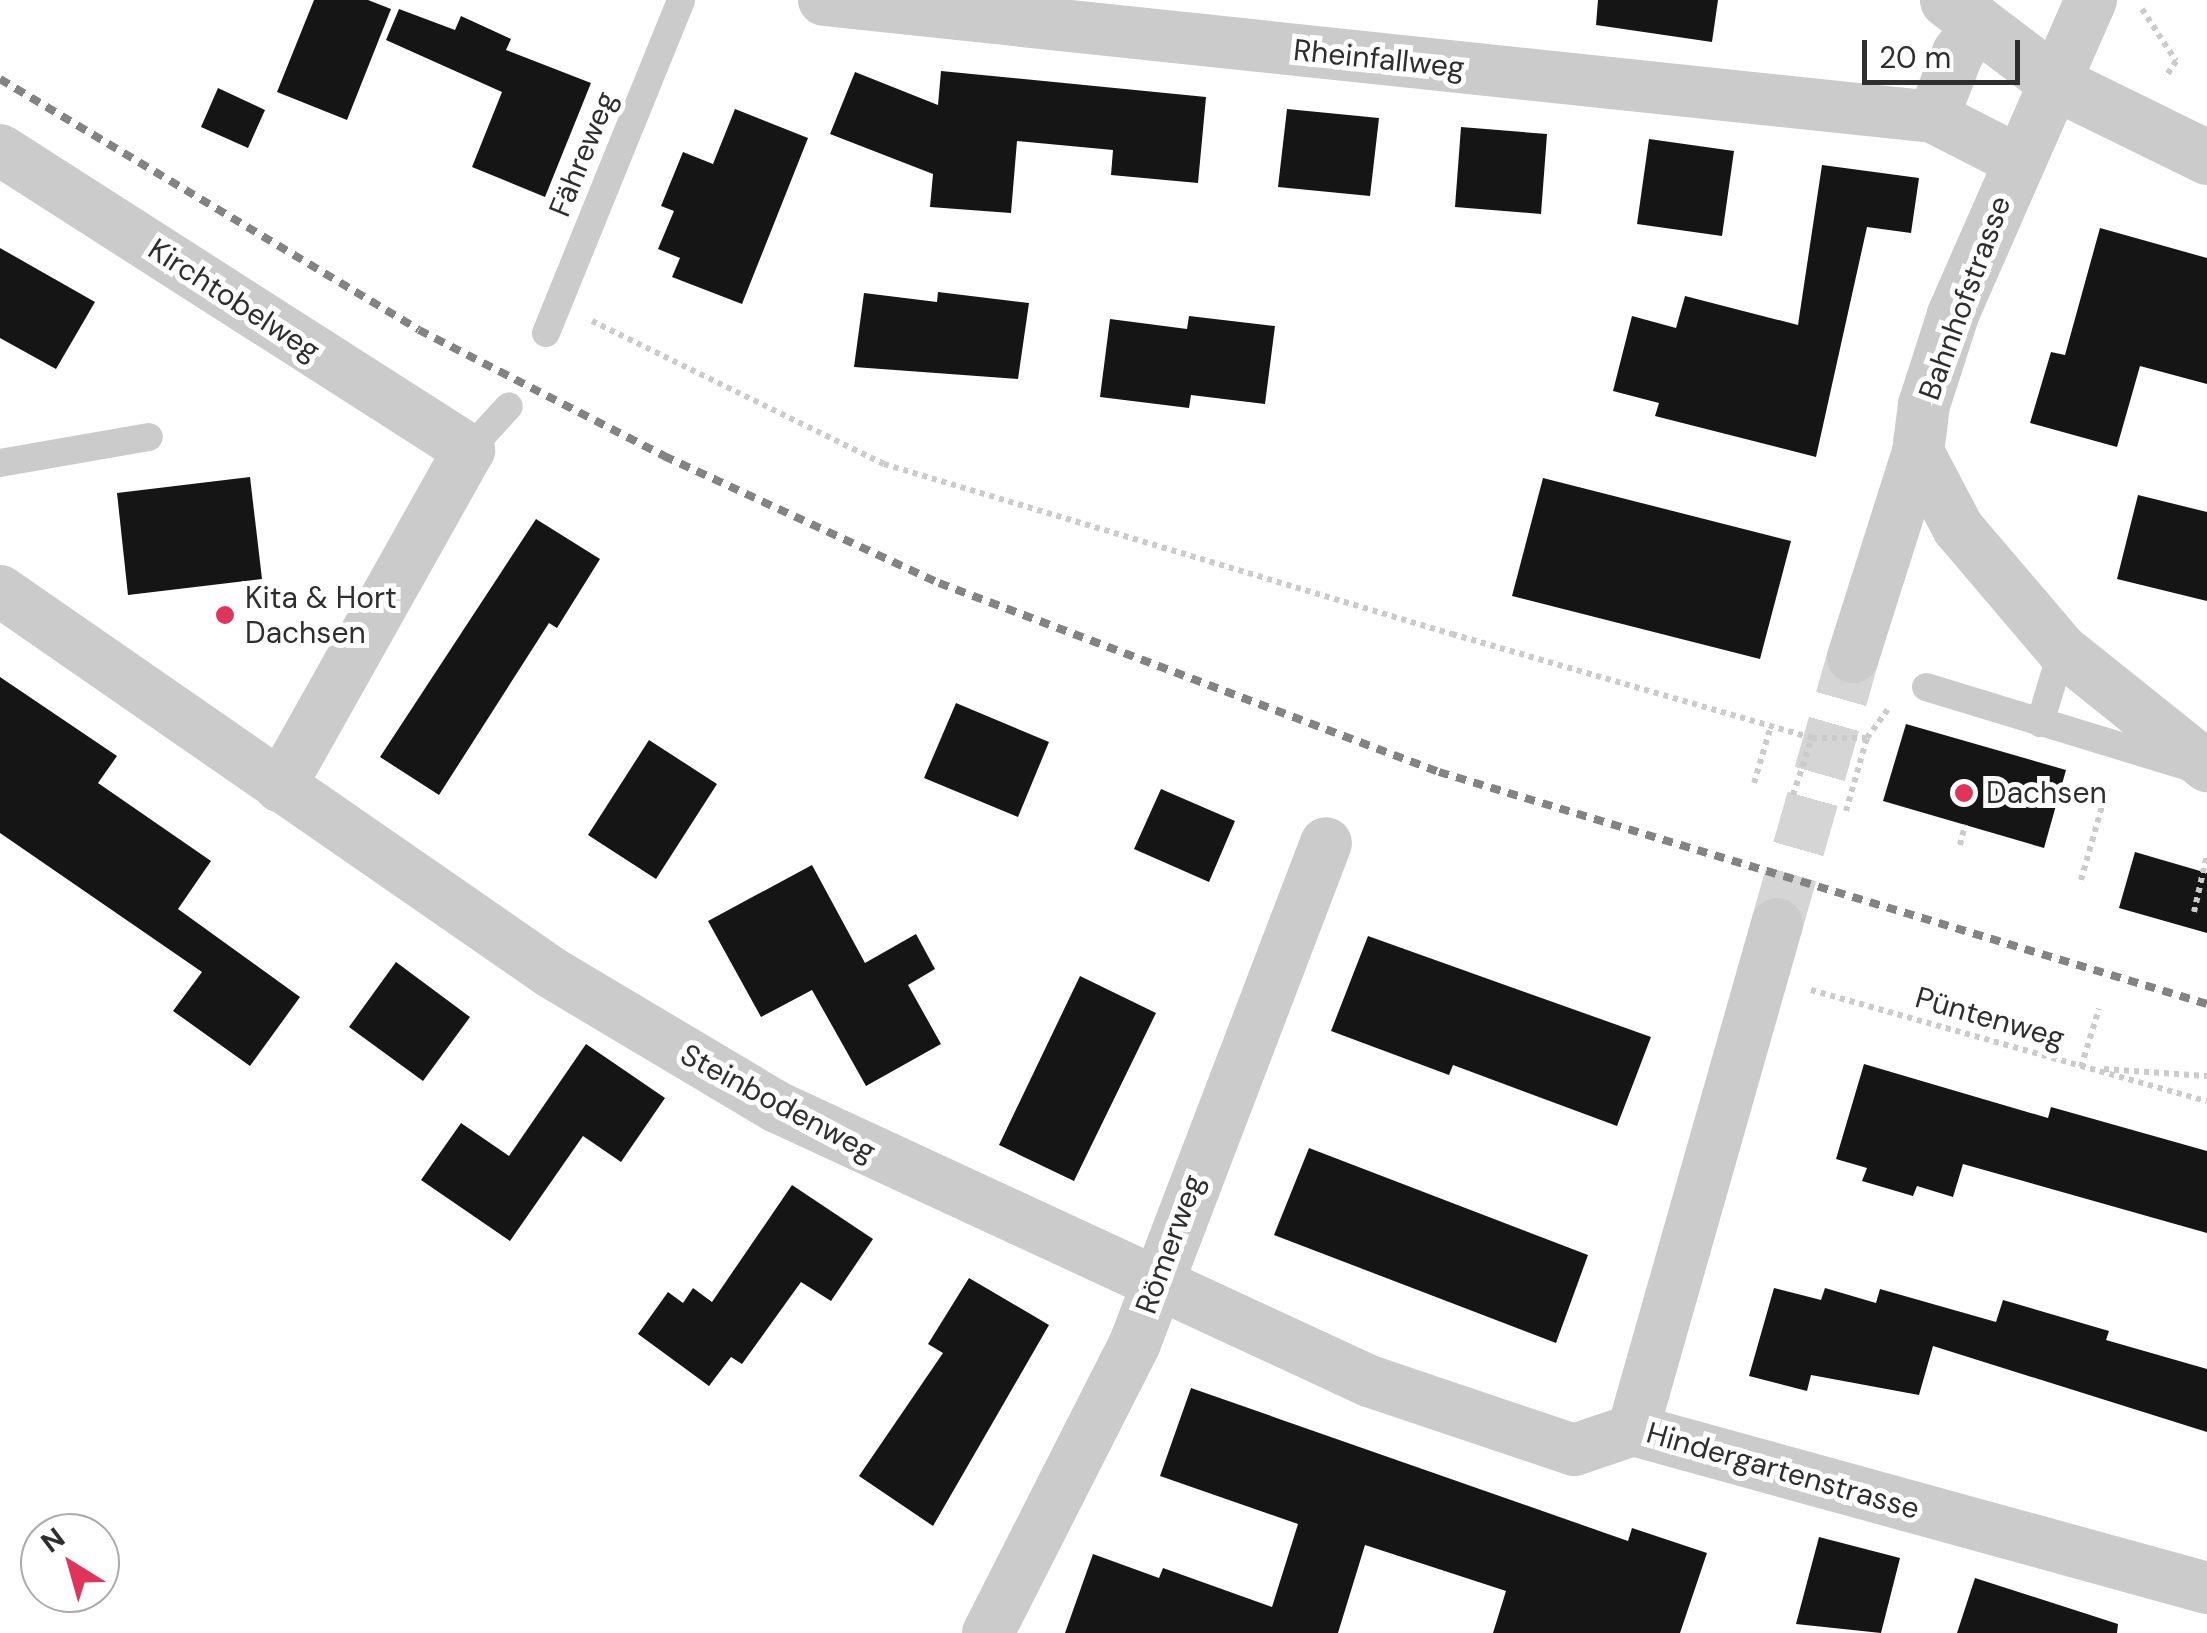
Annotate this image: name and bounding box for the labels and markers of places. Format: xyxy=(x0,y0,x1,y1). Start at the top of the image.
place label: Kita & Hort Dachsen xyxy=(245,580,397,650)
marker: Kita & Hort Dachsen xyxy=(214,604,236,626)
place label: Dachsen xyxy=(1986,775,2107,811)
marker: Dachsen xyxy=(1951,780,1977,806)

